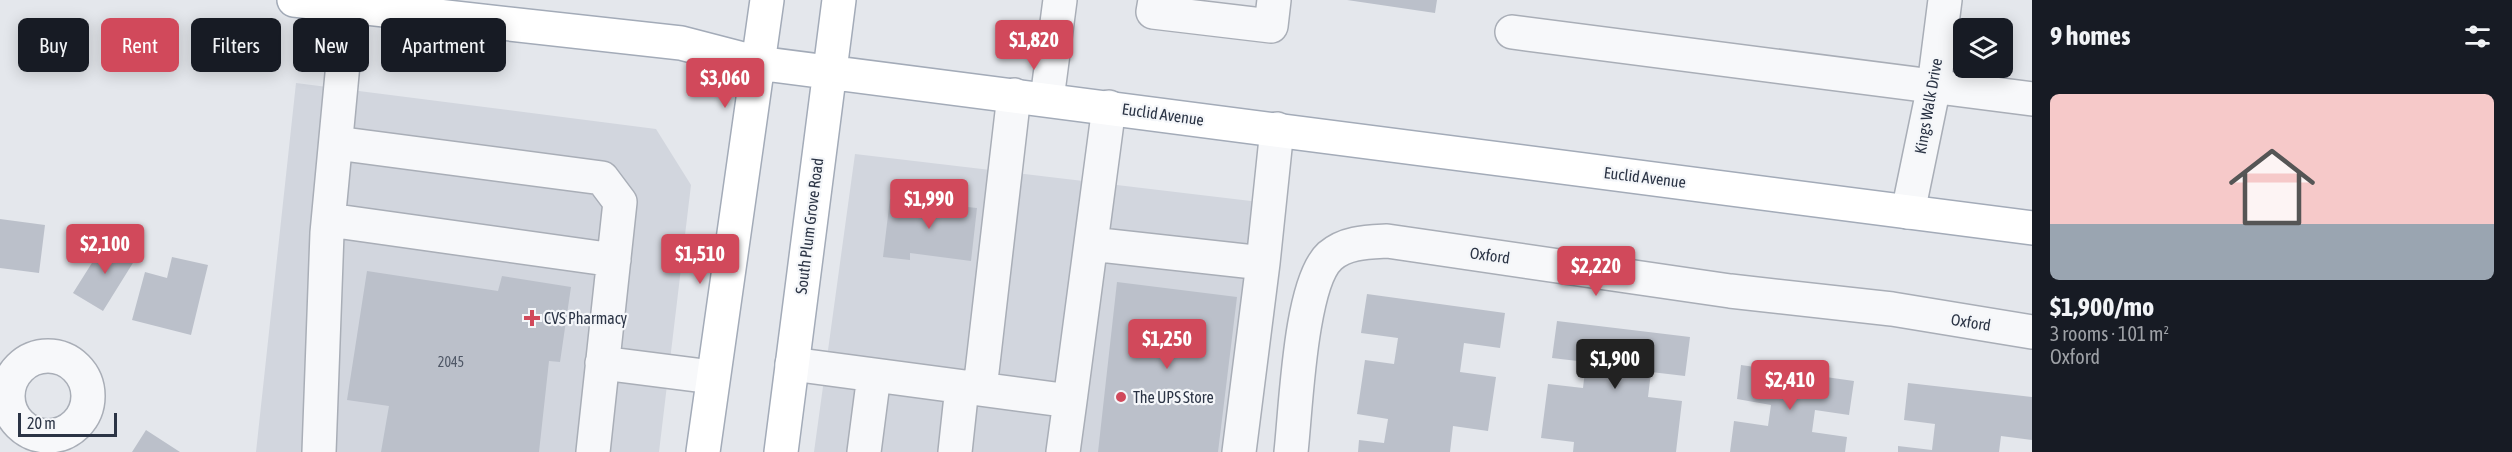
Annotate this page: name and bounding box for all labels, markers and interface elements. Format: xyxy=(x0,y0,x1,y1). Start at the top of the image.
chip: Buy xyxy=(18,18,89,72)
chip: Rent xyxy=(101,18,179,72)
chip: Filters xyxy=(191,18,281,72)
chip: New xyxy=(293,18,369,72)
chip: Apartment xyxy=(381,18,506,72)
map controls xyxy=(1953,18,2013,78)
button: layers xyxy=(1953,18,2013,78)
pin: $1,820 xyxy=(985,20,1083,71)
icon: filters xyxy=(2461,20,2494,53)
text: 9 homes xyxy=(2050,21,2130,51)
text: $1,820 xyxy=(1009,28,1059,51)
street label: Kings Walk Drive xyxy=(1911,57,1946,156)
pin: $3,060 xyxy=(676,58,774,109)
text: $3,060 xyxy=(700,66,750,89)
street label: Euclid Avenue xyxy=(1121,99,1205,129)
icon: home xyxy=(2218,133,2326,241)
street label: South Plum Grove Road xyxy=(792,157,826,295)
street label: Euclid Avenue xyxy=(1603,163,1687,191)
pin: $1,990 xyxy=(880,179,978,230)
text: $1,990 xyxy=(904,187,954,210)
pin: $2,100 xyxy=(56,224,154,275)
text: $2,100 xyxy=(80,232,130,255)
pin: $1,510 xyxy=(651,234,749,285)
text: $1,510 xyxy=(675,242,725,265)
street label: Oxford xyxy=(1469,243,1511,267)
pin: $2,220 xyxy=(1547,246,1645,297)
text: $2,220 xyxy=(1571,254,1621,277)
text: $1,900/mo xyxy=(2050,292,2154,322)
place label: CVS Pharmacy xyxy=(544,309,628,328)
street label: Oxford xyxy=(1950,310,1992,334)
marker: CVS Pharmacy xyxy=(525,311,539,325)
pin: $1,250 xyxy=(1118,319,1216,370)
text: 3 rooms · 101 m² xyxy=(2050,322,2169,345)
text: $1,250 xyxy=(1142,327,1192,350)
pin: $1,900 xyxy=(1566,339,1664,390)
text: Oxford xyxy=(2050,345,2100,368)
text: $1,900 xyxy=(1590,347,1640,370)
house number: 2045 xyxy=(438,354,464,370)
pin: $2,410 xyxy=(1741,360,1839,411)
text: $2,410 xyxy=(1765,368,1815,391)
place label: The UPS Store xyxy=(1133,388,1214,406)
marker: The UPS Store xyxy=(1114,390,1128,404)
scale bar xyxy=(18,410,117,438)
text: 20 m xyxy=(27,414,56,432)

